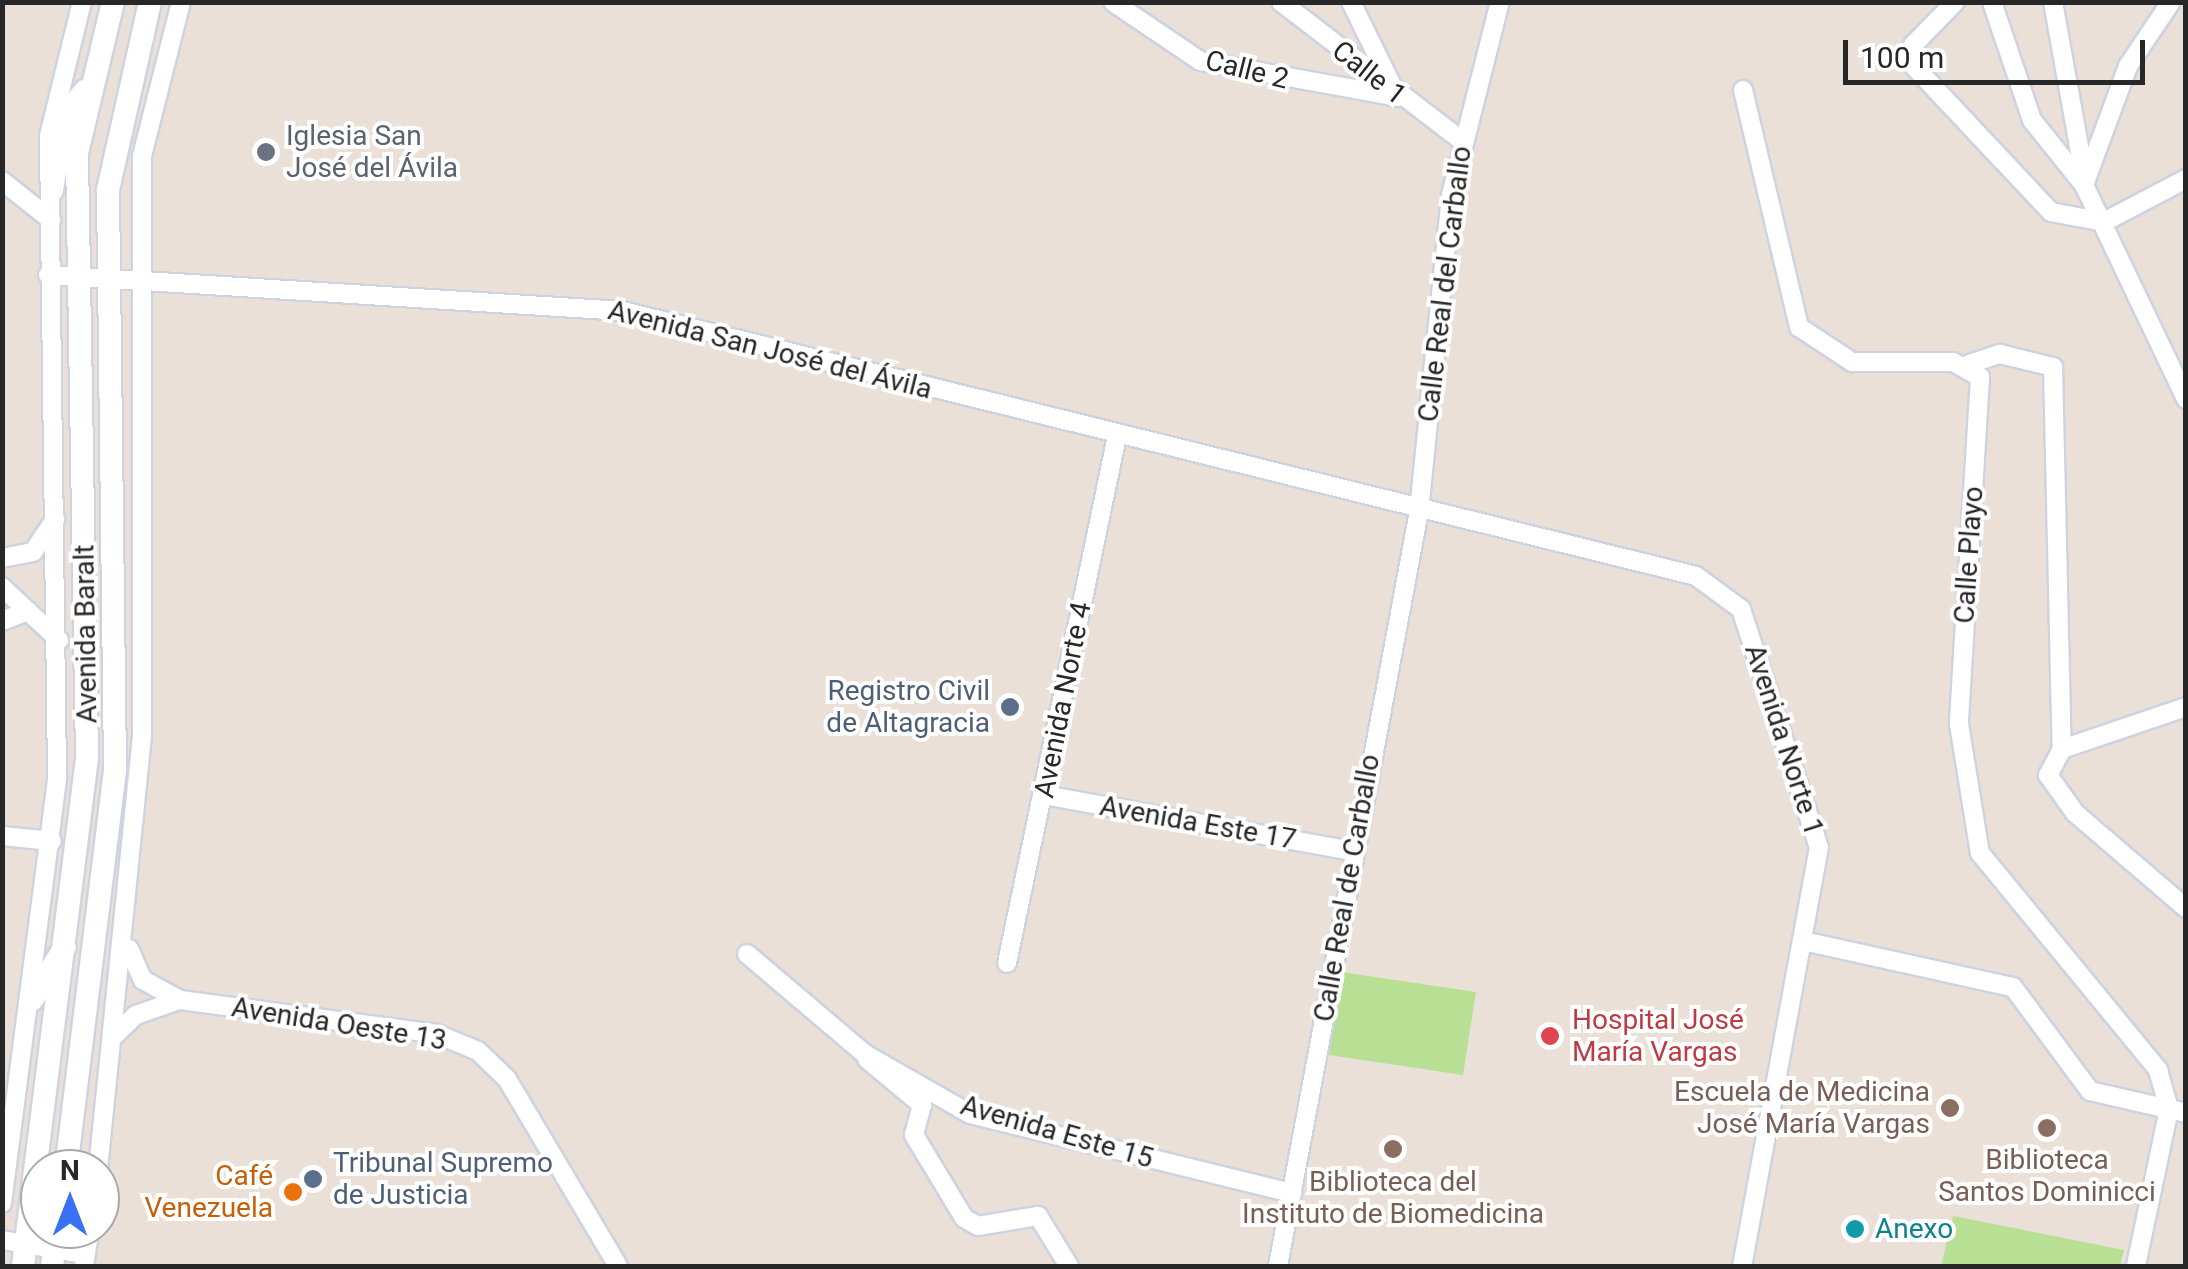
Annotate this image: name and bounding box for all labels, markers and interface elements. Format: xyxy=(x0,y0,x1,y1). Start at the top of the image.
scale bar xyxy=(1848,20,2150,82)
street label: Calle 1 xyxy=(1325,34,1413,112)
text: 100 m xyxy=(1860,40,1944,75)
street label: Calle 2 xyxy=(1202,43,1292,97)
place label: Iglesia San José del Ávila xyxy=(286,119,458,185)
marker: Iglesia San José del Ávila xyxy=(255,141,277,163)
street label: Calle Real del Carballo xyxy=(1411,144,1479,424)
street label: Avenida San José del Ávila xyxy=(605,293,935,407)
street label: Calle Playo xyxy=(1947,485,1991,625)
street label: Avenida Baralt xyxy=(68,544,104,724)
street label: Avenida Norte 4 xyxy=(1028,599,1098,801)
street label: Avenida Norte 1 xyxy=(1737,640,1831,840)
place label: Registro Civil de Altagracia xyxy=(826,674,990,740)
marker: Registro Civil de Altagracia xyxy=(999,696,1021,718)
street label: Calle Real de Carballo xyxy=(1307,752,1387,1024)
street label: Avenida Este 17 xyxy=(1097,789,1299,857)
street label: Avenida Oeste 13 xyxy=(229,990,449,1058)
place label: Hospital José María Vargas xyxy=(1572,1003,1744,1069)
marker: Hospital José María Vargas xyxy=(1537,1023,1563,1049)
place label: Escuela de Medicina José María Vargas xyxy=(1674,1075,1930,1141)
street label: Avenida Este 15 xyxy=(957,1088,1157,1176)
marker: Escuela de Medicina José María Vargas xyxy=(1939,1097,1961,1119)
marker: Biblioteca Santos Dominicci xyxy=(2036,1117,2058,1139)
marker: Biblioteca del Instituto de Biomedicina xyxy=(1382,1138,1404,1160)
place label: Biblioteca Santos Dominicci xyxy=(1938,1143,2156,1209)
place label: Tribunal Supremo de Justicia xyxy=(333,1146,553,1212)
north arrow xyxy=(20,1149,120,1249)
text: N xyxy=(60,1154,80,1187)
place label: Café Venezuela xyxy=(144,1159,273,1225)
place label: Biblioteca del Instituto de Biomedicina xyxy=(1242,1165,1544,1231)
marker: Tribunal Supremo de Justicia xyxy=(302,1168,324,1190)
marker: Café Venezuela xyxy=(282,1181,304,1203)
place label: Anexo xyxy=(1875,1212,1953,1246)
marker: Anexo xyxy=(1844,1218,1866,1240)

